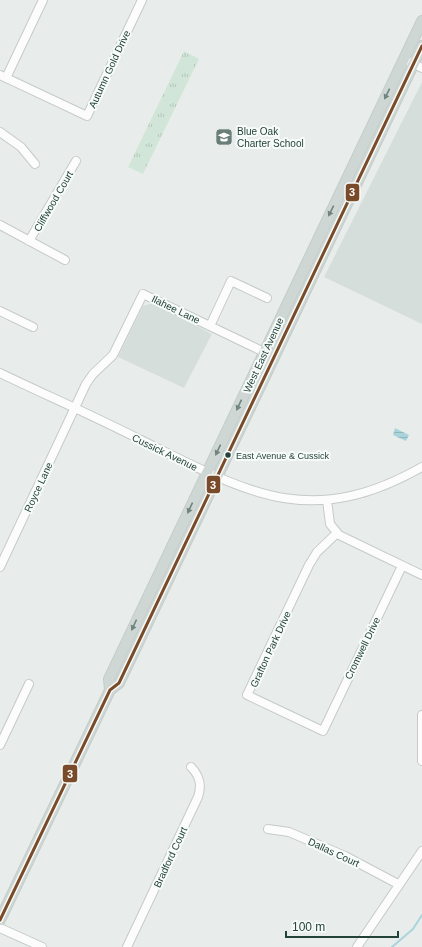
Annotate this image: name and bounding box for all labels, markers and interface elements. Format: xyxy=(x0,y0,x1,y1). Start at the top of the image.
street label: Autumn Gold Drive xyxy=(87,28,132,110)
one-way arrow xyxy=(384,88,390,100)
place label: Blue Oak Charter School xyxy=(237,126,304,149)
school or university icon: Blue Oak Charter School xyxy=(214,127,234,147)
street label: Cliffwood Court xyxy=(32,169,75,234)
line badge: 3 xyxy=(345,183,360,202)
text: 3 xyxy=(349,186,355,198)
one-way arrow xyxy=(328,206,334,217)
street label: Ilahee Lane xyxy=(150,293,202,326)
street label: West East Avenue xyxy=(241,316,286,394)
one-way arrow xyxy=(236,399,242,410)
street label: Cussick Avenue xyxy=(130,432,199,473)
one-way arrow xyxy=(215,444,221,455)
marker: East Avenue & Cussick xyxy=(223,450,233,460)
place label: East Avenue & Cussick xyxy=(236,451,329,461)
street label: Royce Lane xyxy=(22,460,55,514)
line badge: 3 xyxy=(206,475,221,494)
text: 3 xyxy=(210,479,216,491)
one-way arrow xyxy=(187,502,193,513)
street label: Grafton Park Drive xyxy=(248,609,293,689)
street label: Cromwell Drive xyxy=(343,615,382,681)
one-way arrow xyxy=(131,619,137,631)
line badge: 3 xyxy=(62,764,78,783)
text: 3 xyxy=(67,768,73,780)
street label: Bradford Court xyxy=(152,825,189,889)
street label: Dallas Court xyxy=(307,836,361,869)
scale bar xyxy=(286,913,398,939)
text: 100 m xyxy=(292,920,325,934)

